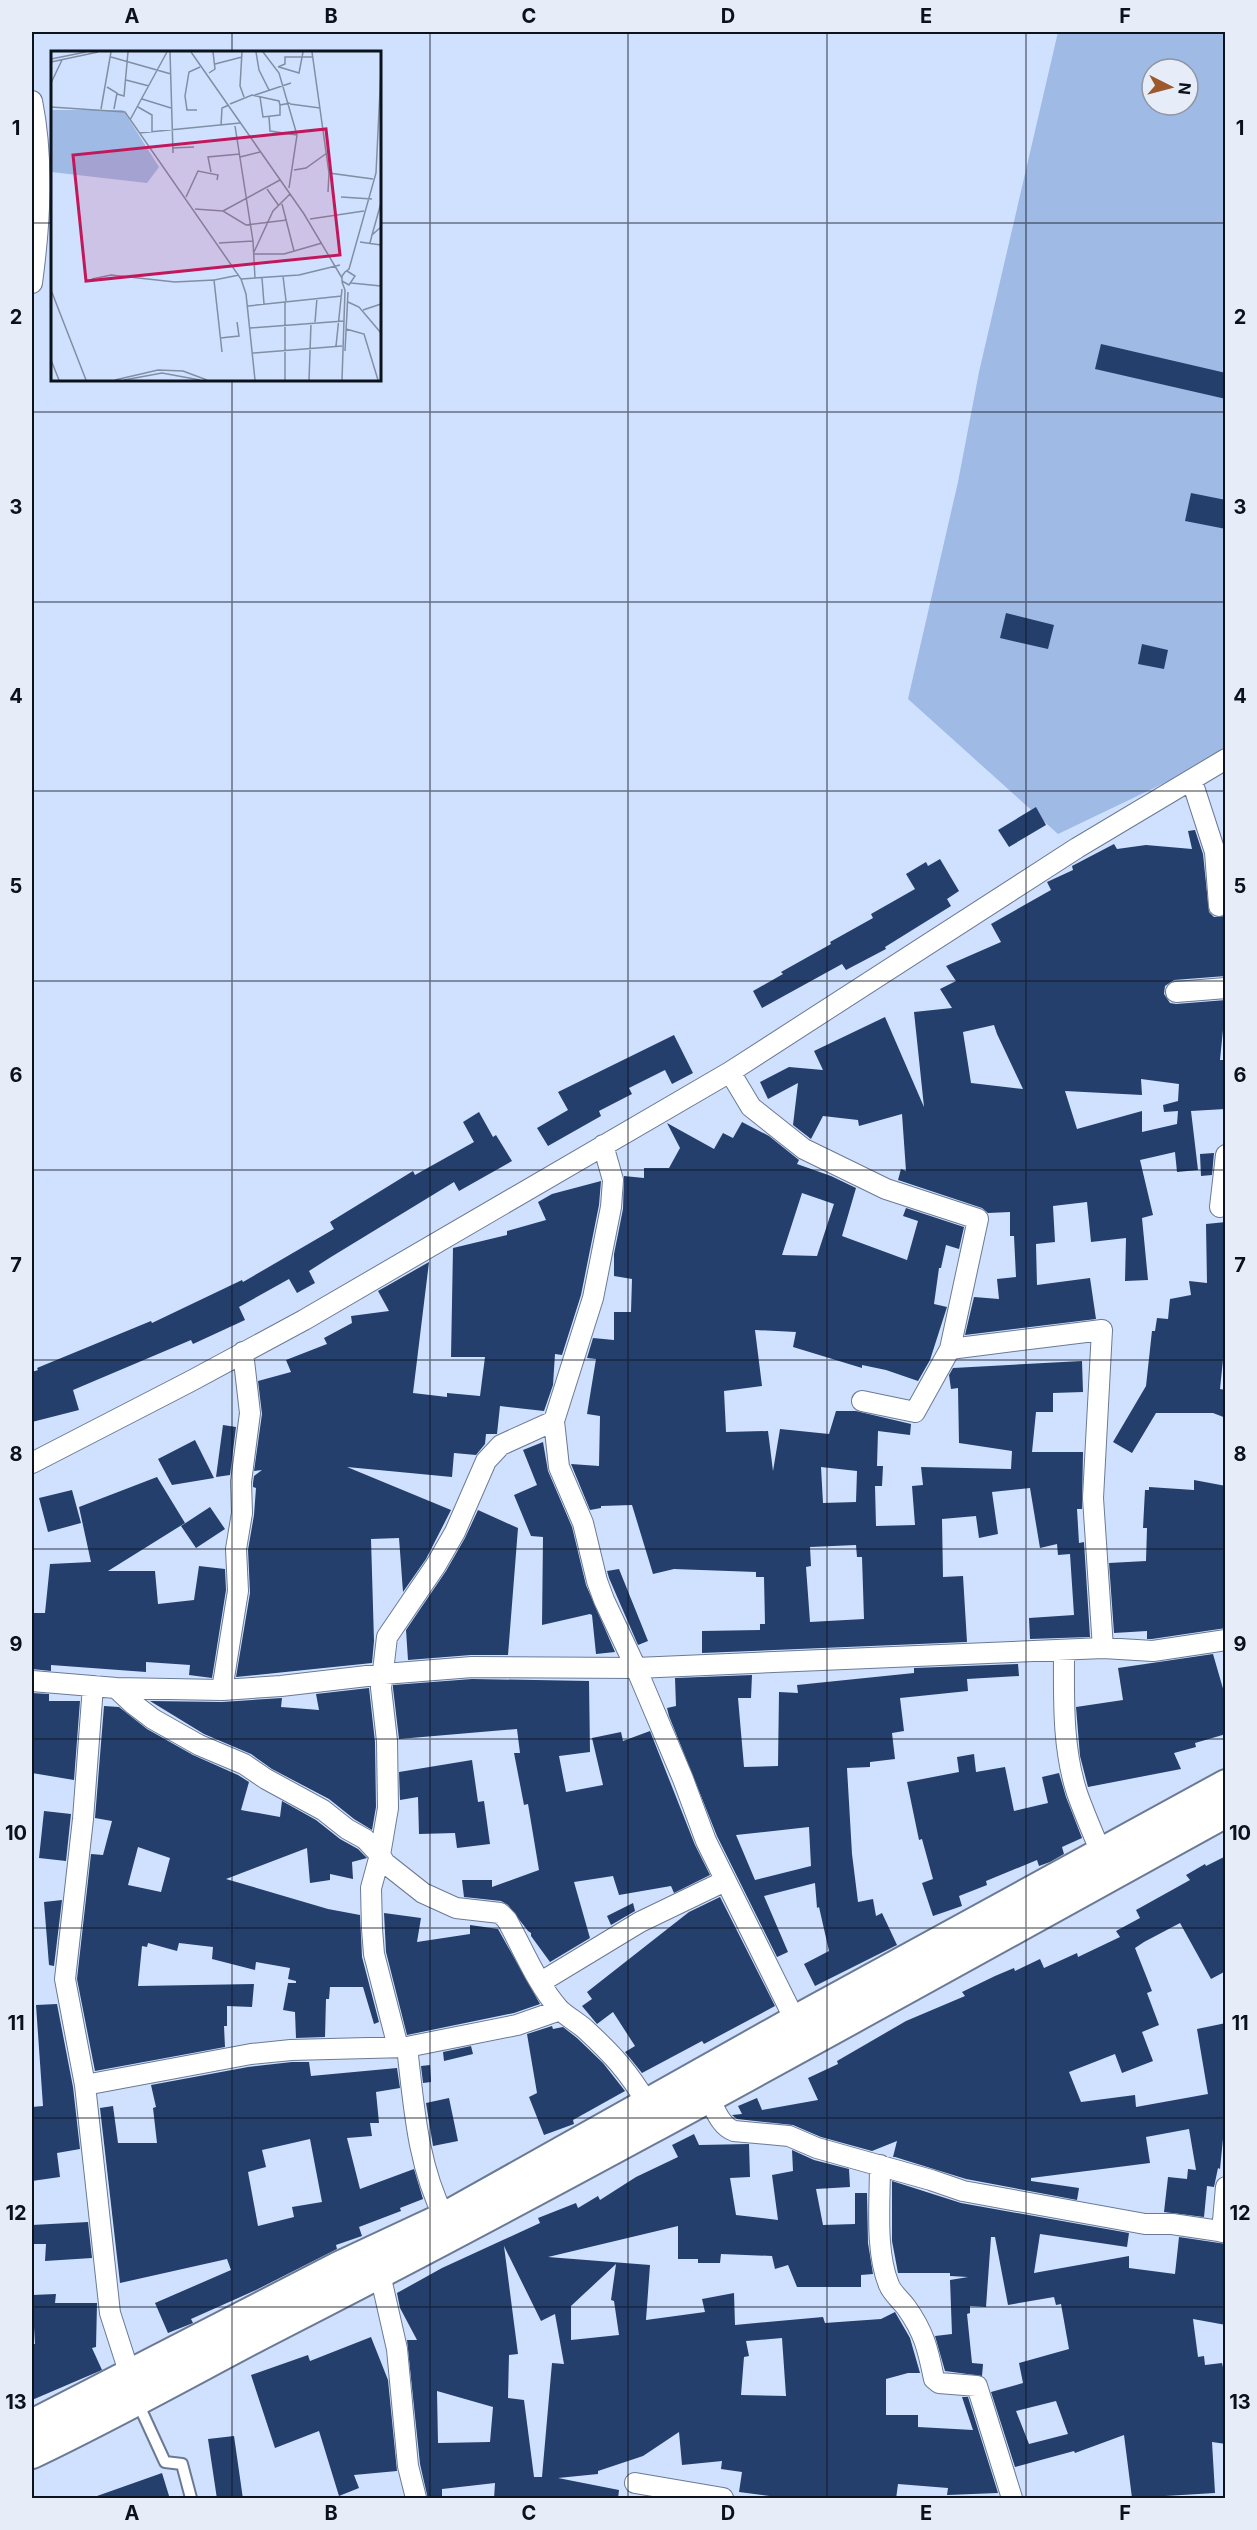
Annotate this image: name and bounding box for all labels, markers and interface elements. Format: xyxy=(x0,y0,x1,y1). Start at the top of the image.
text: A xyxy=(125,4,140,28)
text: B xyxy=(324,4,338,28)
text: C xyxy=(522,4,536,28)
text: D xyxy=(721,4,735,28)
text: E xyxy=(920,4,932,28)
text: F xyxy=(1119,4,1131,28)
inset map xyxy=(51,51,381,381)
north arrow xyxy=(1140,57,1200,117)
text: N xyxy=(1174,81,1196,96)
text: 1 xyxy=(12,116,20,140)
text: 1 xyxy=(1236,116,1244,140)
text: 2 xyxy=(10,305,22,329)
text: 2 xyxy=(1234,305,1246,329)
text: 3 xyxy=(10,495,22,519)
text: 3 xyxy=(1234,495,1246,519)
text: 4 xyxy=(9,684,23,708)
text: 4 xyxy=(1233,684,1247,708)
text: 5 xyxy=(10,874,22,898)
text: 5 xyxy=(1234,874,1246,898)
text: 6 xyxy=(10,1063,23,1087)
text: 6 xyxy=(1234,1063,1247,1087)
text: 7 xyxy=(10,1253,22,1277)
text: 7 xyxy=(1234,1253,1246,1277)
text: 8 xyxy=(9,1442,23,1466)
text: 8 xyxy=(1233,1442,1247,1466)
text: 9 xyxy=(10,1632,23,1656)
text: 9 xyxy=(1234,1632,1247,1656)
text: 10 xyxy=(5,1821,27,1845)
text: 10 xyxy=(1229,1821,1251,1845)
text: 11 xyxy=(7,2011,25,2035)
text: 11 xyxy=(1231,2011,1249,2035)
text: 12 xyxy=(5,2201,27,2225)
text: 12 xyxy=(1229,2201,1251,2225)
text: 13 xyxy=(5,2390,27,2414)
text: 13 xyxy=(1229,2390,1251,2414)
text: A xyxy=(125,2501,140,2525)
text: B xyxy=(324,2501,338,2525)
text: C xyxy=(522,2501,536,2525)
text: D xyxy=(721,2501,735,2525)
text: E xyxy=(920,2501,932,2525)
text: F xyxy=(1119,2501,1131,2525)

